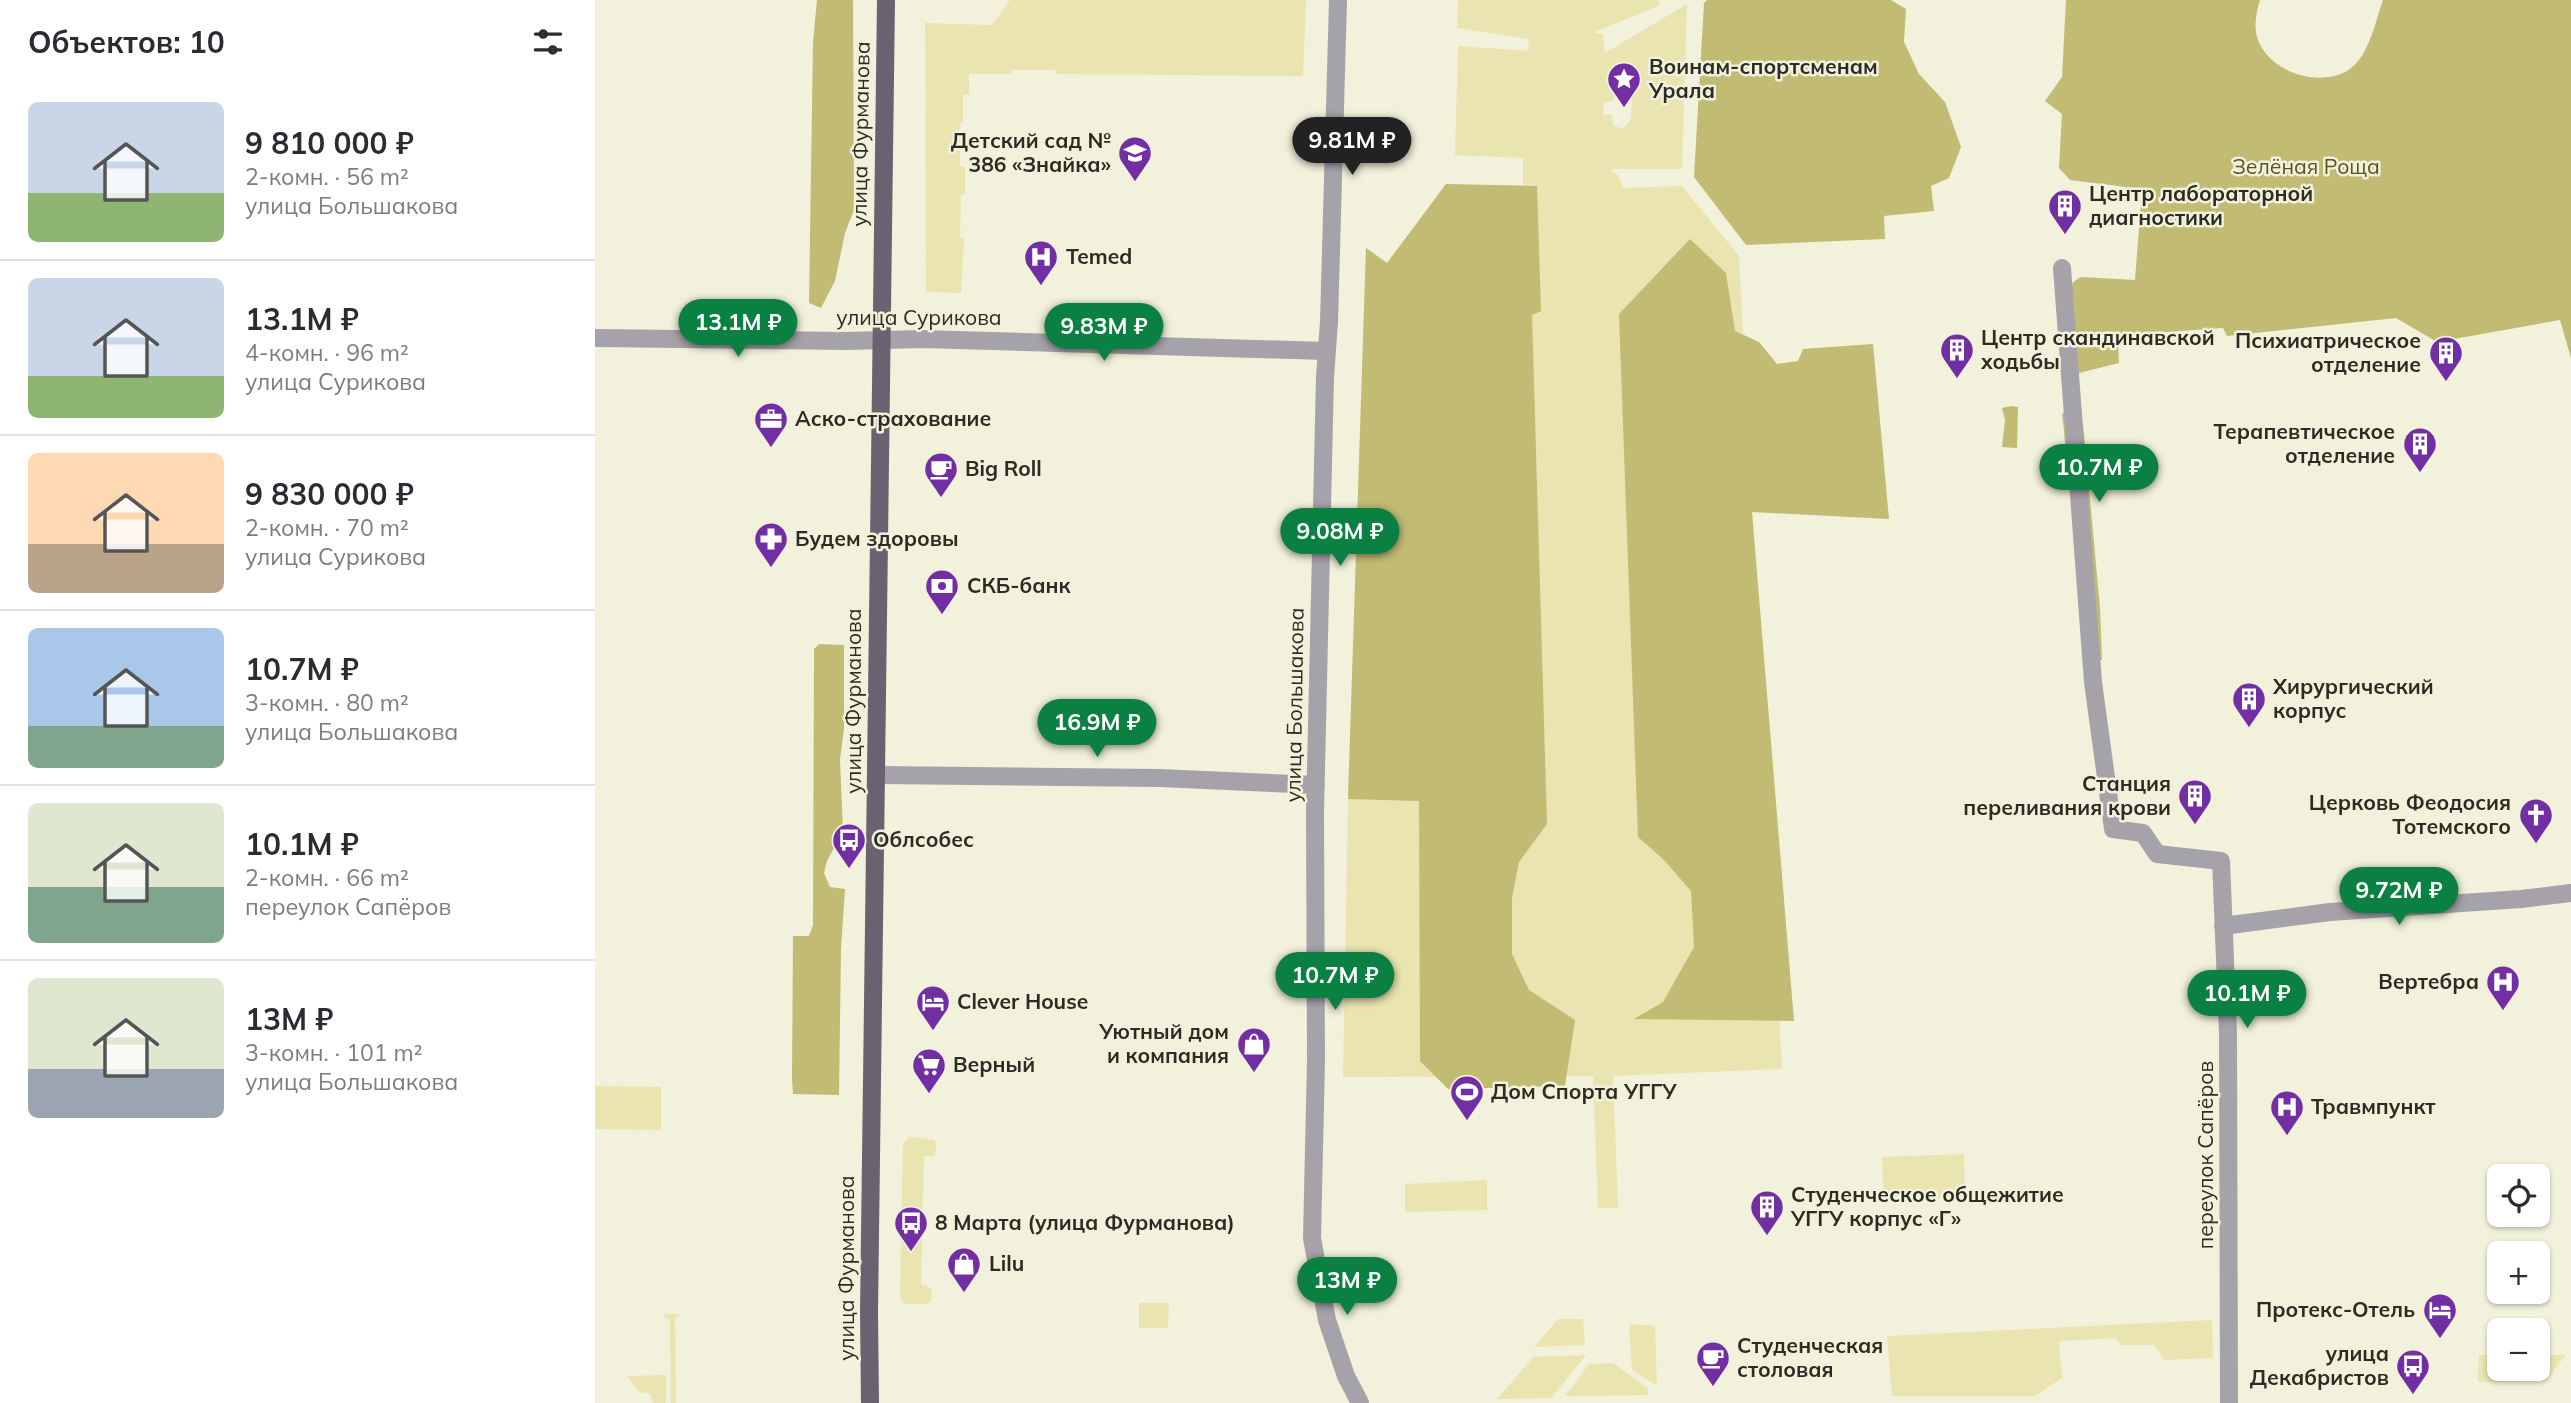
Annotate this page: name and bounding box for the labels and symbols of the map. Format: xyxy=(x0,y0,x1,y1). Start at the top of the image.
street label: улица Фурманова xyxy=(845,41,875,227)
place label: Воинам-спортсменам Урала xyxy=(1648,53,1878,103)
place icon: Воинам-спортсменам Урала xyxy=(1605,60,1643,109)
pin: 9.81M ₽ xyxy=(1287,118,1417,177)
place label: Детский сад № 386 «Знайка» xyxy=(951,127,1111,177)
school or university icon: Детский сад № 386 «Знайка» xyxy=(1116,134,1154,183)
park label: Зелёная Роща xyxy=(2232,153,2380,179)
place label: Центр лабораторной диагностики xyxy=(2089,180,2313,230)
building icon: Центр лабораторной диагностики xyxy=(2046,187,2084,236)
hospital icon: Temed xyxy=(1022,238,1060,287)
place label: Temed xyxy=(1066,243,1132,269)
pin: 13.1M ₽ xyxy=(673,300,803,359)
street label: улица Сурикова xyxy=(836,304,1002,330)
pin: 9.83M ₽ xyxy=(1039,304,1169,363)
place label: Центр скандинавской ходьбы xyxy=(1980,324,2215,374)
place label: Психиатрическое отделение xyxy=(2235,327,2421,377)
building icon: Центр скандинавской ходьбы xyxy=(1938,331,1976,380)
building icon: Психиатрическое отделение xyxy=(2427,334,2465,383)
office icon: Аско-страхование xyxy=(752,400,790,449)
place label: Аско-страхование xyxy=(795,405,991,431)
place label: Терапевтическое отделение xyxy=(2214,418,2395,468)
building icon: Терапевтическое отделение xyxy=(2401,425,2439,474)
pin: 10.7M ₽ xyxy=(2034,444,2164,504)
cafe icon: Big Roll xyxy=(922,450,960,499)
place label: Big Roll xyxy=(965,455,1042,481)
pin: 9.08M ₽ xyxy=(1275,508,1405,568)
pharmacy icon: Будем здоровы xyxy=(752,520,790,569)
place label: Будем здоровы xyxy=(795,525,958,551)
bank icon: СКБ-банк xyxy=(923,567,961,616)
place label: СКБ-банк xyxy=(967,572,1072,598)
street label: улица Большакова xyxy=(1279,607,1309,803)
street label: улица Фурманова xyxy=(840,608,866,794)
place label: Хирургический корпус xyxy=(2272,673,2434,723)
building icon: Хирургический корпус xyxy=(2230,680,2268,729)
pin: 16.9M ₽ xyxy=(1032,700,1162,759)
place label: Станция переливания крови xyxy=(1963,770,2171,820)
building icon: Станция переливания крови xyxy=(2176,777,2214,826)
place label: Церковь Феодосия Тотемского xyxy=(2309,789,2511,839)
church icon: Церковь Феодосия Тотемского xyxy=(2517,796,2555,845)
bus stop icon: Облсобес xyxy=(830,821,868,870)
place label: Облсобес xyxy=(873,826,974,852)
pin: 9.72M ₽ xyxy=(2334,867,2464,927)
pin: 10.7M ₽ xyxy=(1270,953,1400,1012)
hospital icon: Вертебра xyxy=(2484,963,2522,1012)
place label: Вертебра xyxy=(2378,968,2479,994)
pin: 10.1M ₽ xyxy=(2182,970,2312,1030)
hotel icon: Clever House xyxy=(914,983,952,1032)
place label: Clever House xyxy=(957,988,1088,1014)
place label: Уютный дом и компания xyxy=(1098,1018,1229,1068)
shop icon: Уютный дом и компания xyxy=(1235,1025,1273,1074)
supermarket icon: Верный xyxy=(910,1046,948,1095)
place label: Верный xyxy=(953,1051,1035,1077)
street label: переулок Сапёров xyxy=(2192,1061,2218,1249)
sports icon: Дом Спорта УГГУ xyxy=(1448,1073,1486,1122)
place label: Дом Спорта УГГУ xyxy=(1491,1078,1677,1104)
hospital icon: Травмпункт xyxy=(2268,1088,2306,1137)
place label: Травмпункт xyxy=(2311,1093,2436,1119)
street label: улица Фурманова xyxy=(833,1175,859,1361)
place label: Студенческое общежитие УГГУ корпус «Г» xyxy=(1790,1181,2064,1231)
building icon: Студенческое общежитие УГГУ корпус «Г» xyxy=(1748,1188,1786,1237)
bus stop icon: 8 Марта (улица Фурманова) xyxy=(892,1204,930,1253)
place label: 8 Марта (улица Фурманова) xyxy=(935,1209,1235,1235)
shop icon: Lilu xyxy=(945,1245,983,1294)
place label: Lilu xyxy=(989,1250,1024,1276)
pin: 13M ₽ xyxy=(1298,1258,1396,1317)
hotel icon: Протекс-Отель xyxy=(2421,1291,2459,1340)
place label: Протекс-Отель xyxy=(2256,1296,2415,1322)
place label: Студенческая столовая xyxy=(1737,1332,1883,1382)
cafe icon: Студенческая столовая xyxy=(1694,1339,1732,1388)
place label: улица Декабристов xyxy=(2250,1340,2389,1390)
bus stop icon: улица Декабристов xyxy=(2394,1347,2432,1396)

